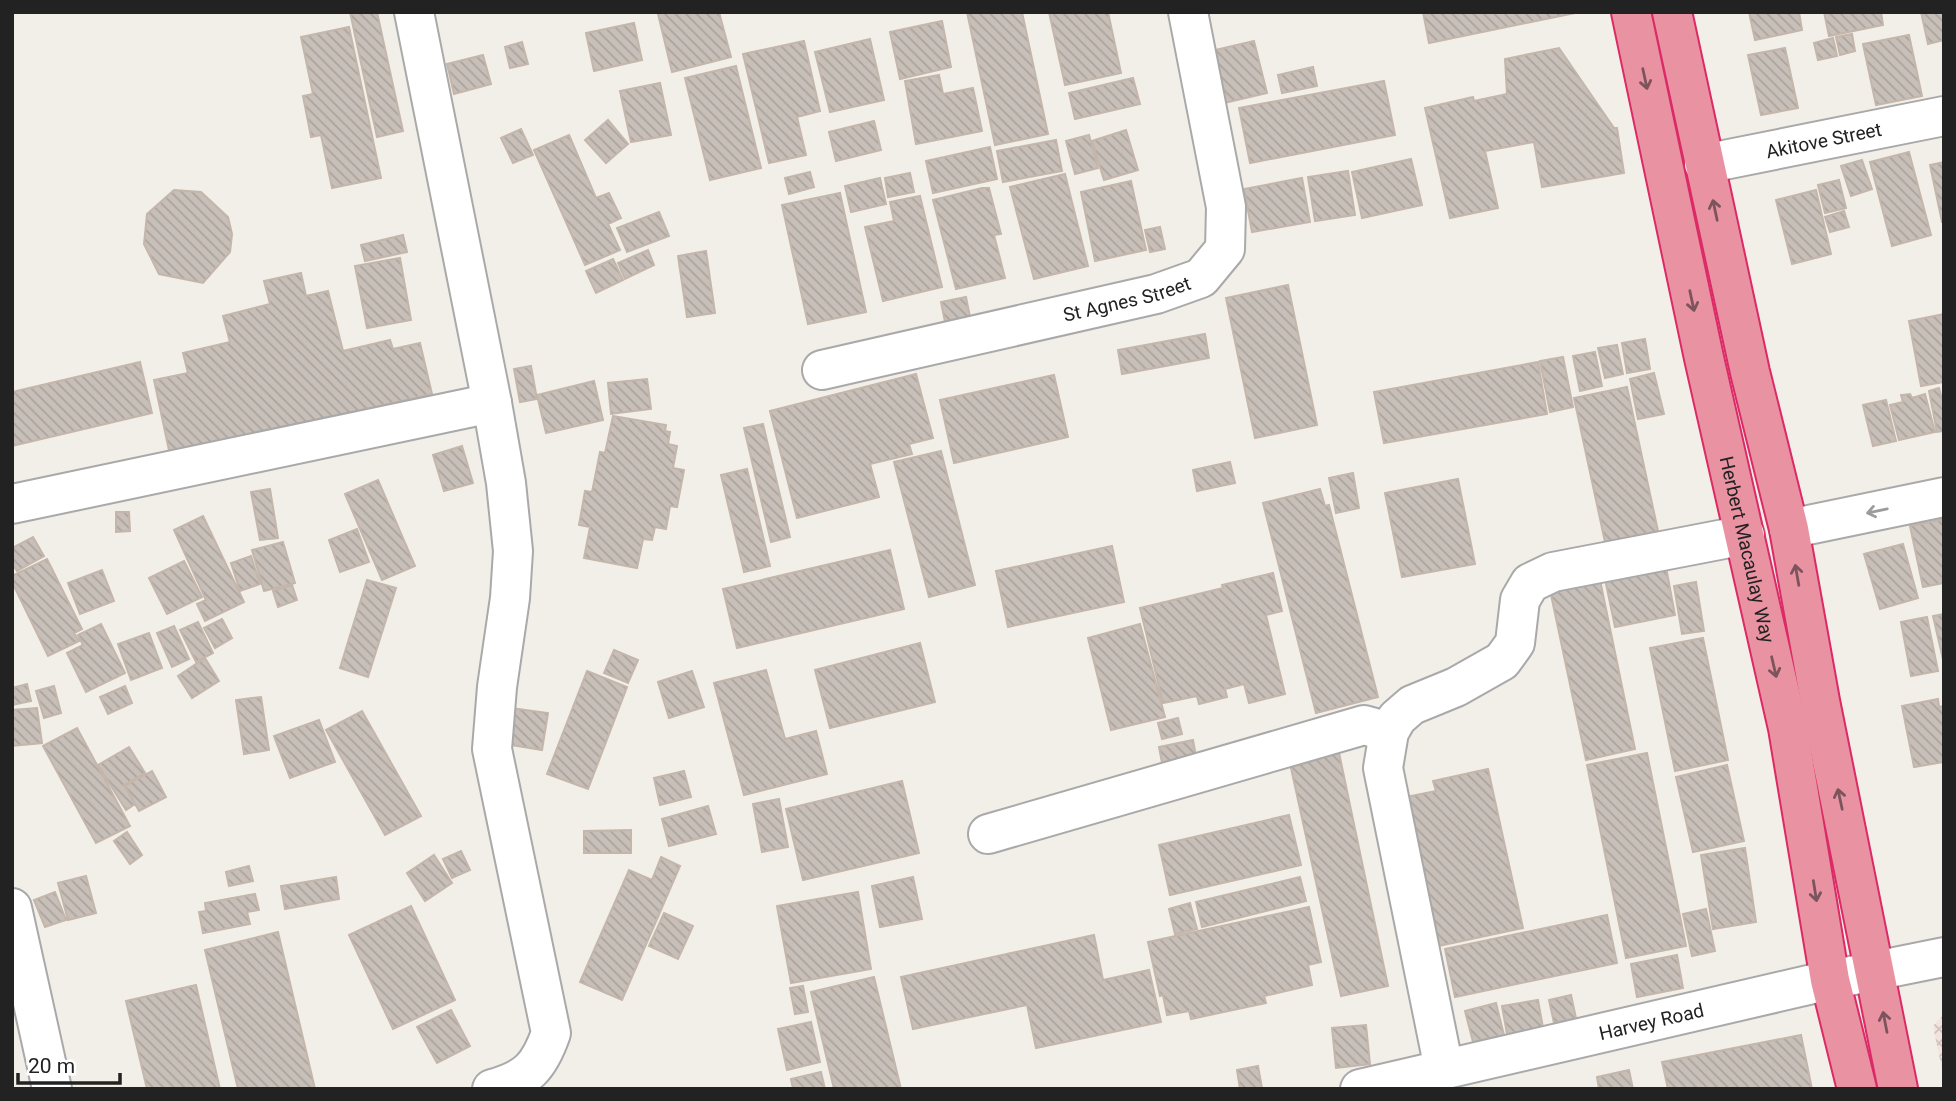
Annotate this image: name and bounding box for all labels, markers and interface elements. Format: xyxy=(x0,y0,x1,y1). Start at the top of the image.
one-way arrow xyxy=(1638,67,1652,90)
street label: Akitove Street xyxy=(1764,118,1884,163)
one-way arrow xyxy=(1707,199,1721,222)
street label: St Agnes Street xyxy=(1061,272,1194,327)
one-way arrow xyxy=(1687,290,1700,312)
street label: Herbert Macaulay Way xyxy=(1715,454,1779,645)
one-way arrow xyxy=(1866,504,1889,518)
one-way arrow xyxy=(1790,564,1803,587)
one-way arrow xyxy=(1768,655,1781,678)
one-way arrow xyxy=(1832,788,1846,811)
one-way arrow xyxy=(1809,879,1822,902)
street label: Harvey Road xyxy=(1597,999,1706,1045)
one-way arrow xyxy=(1878,1011,1892,1034)
scale bar xyxy=(18,1042,119,1086)
text: 20 m xyxy=(28,1054,75,1078)

